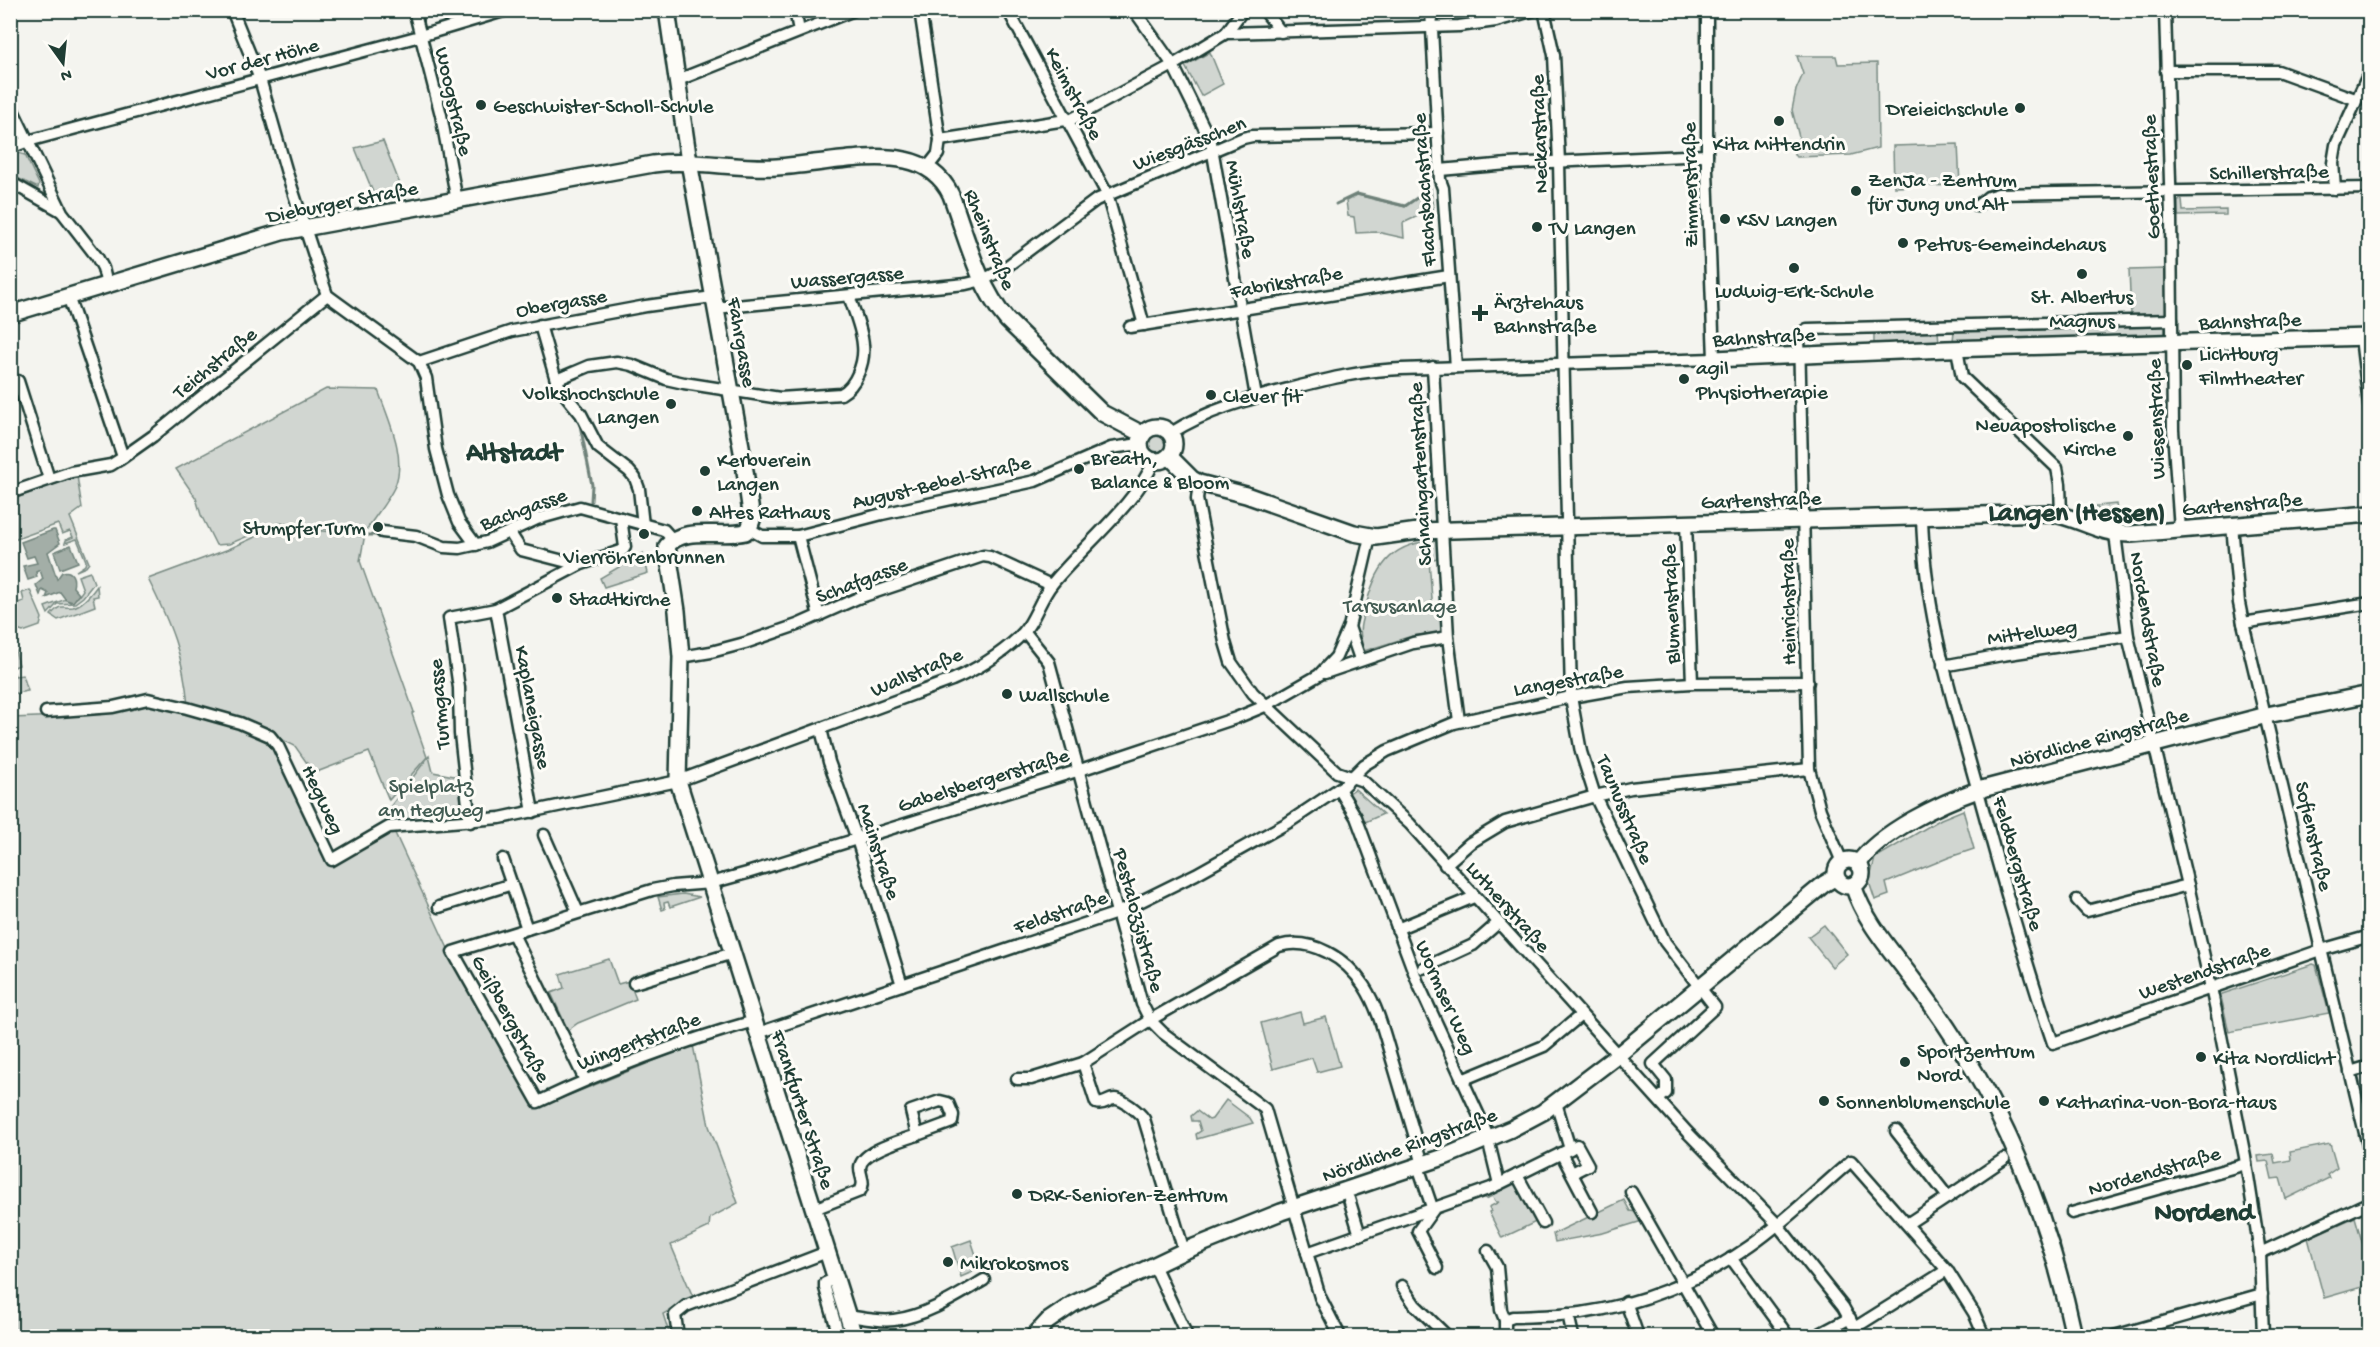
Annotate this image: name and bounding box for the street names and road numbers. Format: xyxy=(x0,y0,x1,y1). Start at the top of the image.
street label: Vor der Höhe xyxy=(203,34,323,89)
street label: Keimstraße xyxy=(1037,44,1107,146)
street label: Woogstraße xyxy=(427,45,476,160)
street label: Neckarstraße xyxy=(1527,73,1556,194)
street label: Flachsbachstraße xyxy=(1409,111,1444,268)
street label: Wiesgässchen xyxy=(1130,112,1250,178)
street label: Goethestraße xyxy=(2139,113,2168,240)
street label: Zimmerstraße xyxy=(1679,121,1706,248)
street label: Mühlstraße xyxy=(1218,159,1260,262)
street label: Schillerstraße xyxy=(2209,161,2330,188)
street label: Dieburger Straße xyxy=(263,177,422,232)
street label: Rheinstraße xyxy=(956,186,1020,296)
street label: Wassergasse xyxy=(790,262,906,297)
street label: Fabrikstraße xyxy=(1227,262,1346,307)
street label: Obergasse xyxy=(514,285,610,326)
street label: Fahrgasse xyxy=(719,295,760,391)
street label: Bahnstraße xyxy=(2197,309,2303,338)
street label: Teichstraße xyxy=(168,323,264,407)
street label: Bahnstraße xyxy=(1711,324,1817,355)
street label: Wiesenstraße xyxy=(2144,357,2173,480)
street label: Schnaingartenstraße xyxy=(1405,380,1440,566)
street label: August-Bebel-Straße xyxy=(850,451,1035,517)
street label: Bachgasse xyxy=(476,484,572,539)
street label: Gartenstraße xyxy=(1700,488,1823,517)
street label: Gartenstraße xyxy=(2181,489,2305,524)
street label: Heinrichstraße xyxy=(1777,537,1804,666)
street label: Blumenstraße xyxy=(1659,542,1688,665)
street label: Nordendstraße xyxy=(2121,550,2170,690)
street label: Schafgasse xyxy=(813,553,913,611)
street label: Mittelweg xyxy=(1986,616,2079,653)
street label: Wallstraße xyxy=(867,643,968,705)
street label: Kaplaneigasse xyxy=(506,644,555,773)
street label: Turmgasse xyxy=(425,657,458,751)
street label: Langestraße xyxy=(1512,660,1627,704)
street label: Nördliche Ringstraße xyxy=(2008,704,2193,776)
street label: Gabelsbergerstraße xyxy=(895,744,1074,820)
street label: Taunusstraße xyxy=(1588,751,1657,870)
street label: Hegweg xyxy=(294,762,348,839)
street label: Sofienstraße xyxy=(2287,780,2337,895)
street label: Feldbergstraße xyxy=(1984,793,2047,935)
street label: Mainstraße xyxy=(849,801,904,904)
street label: Pestalozzistraße xyxy=(1105,845,1168,997)
street label: Lutherstraße xyxy=(1459,857,1555,960)
street label: Feldstraße xyxy=(1010,886,1112,942)
street label: Wormser Weg xyxy=(1407,937,1480,1060)
street label: Westendstraße xyxy=(2136,939,2275,1007)
street label: Geißbergstraße xyxy=(464,952,555,1089)
street label: Wingertstraße xyxy=(574,1008,706,1078)
street label: Frankfurter Straße xyxy=(763,1026,839,1194)
street label: Nördliche Ringstraße xyxy=(1319,1104,1502,1191)
street label: Nordendstraße xyxy=(2086,1142,2225,1204)

